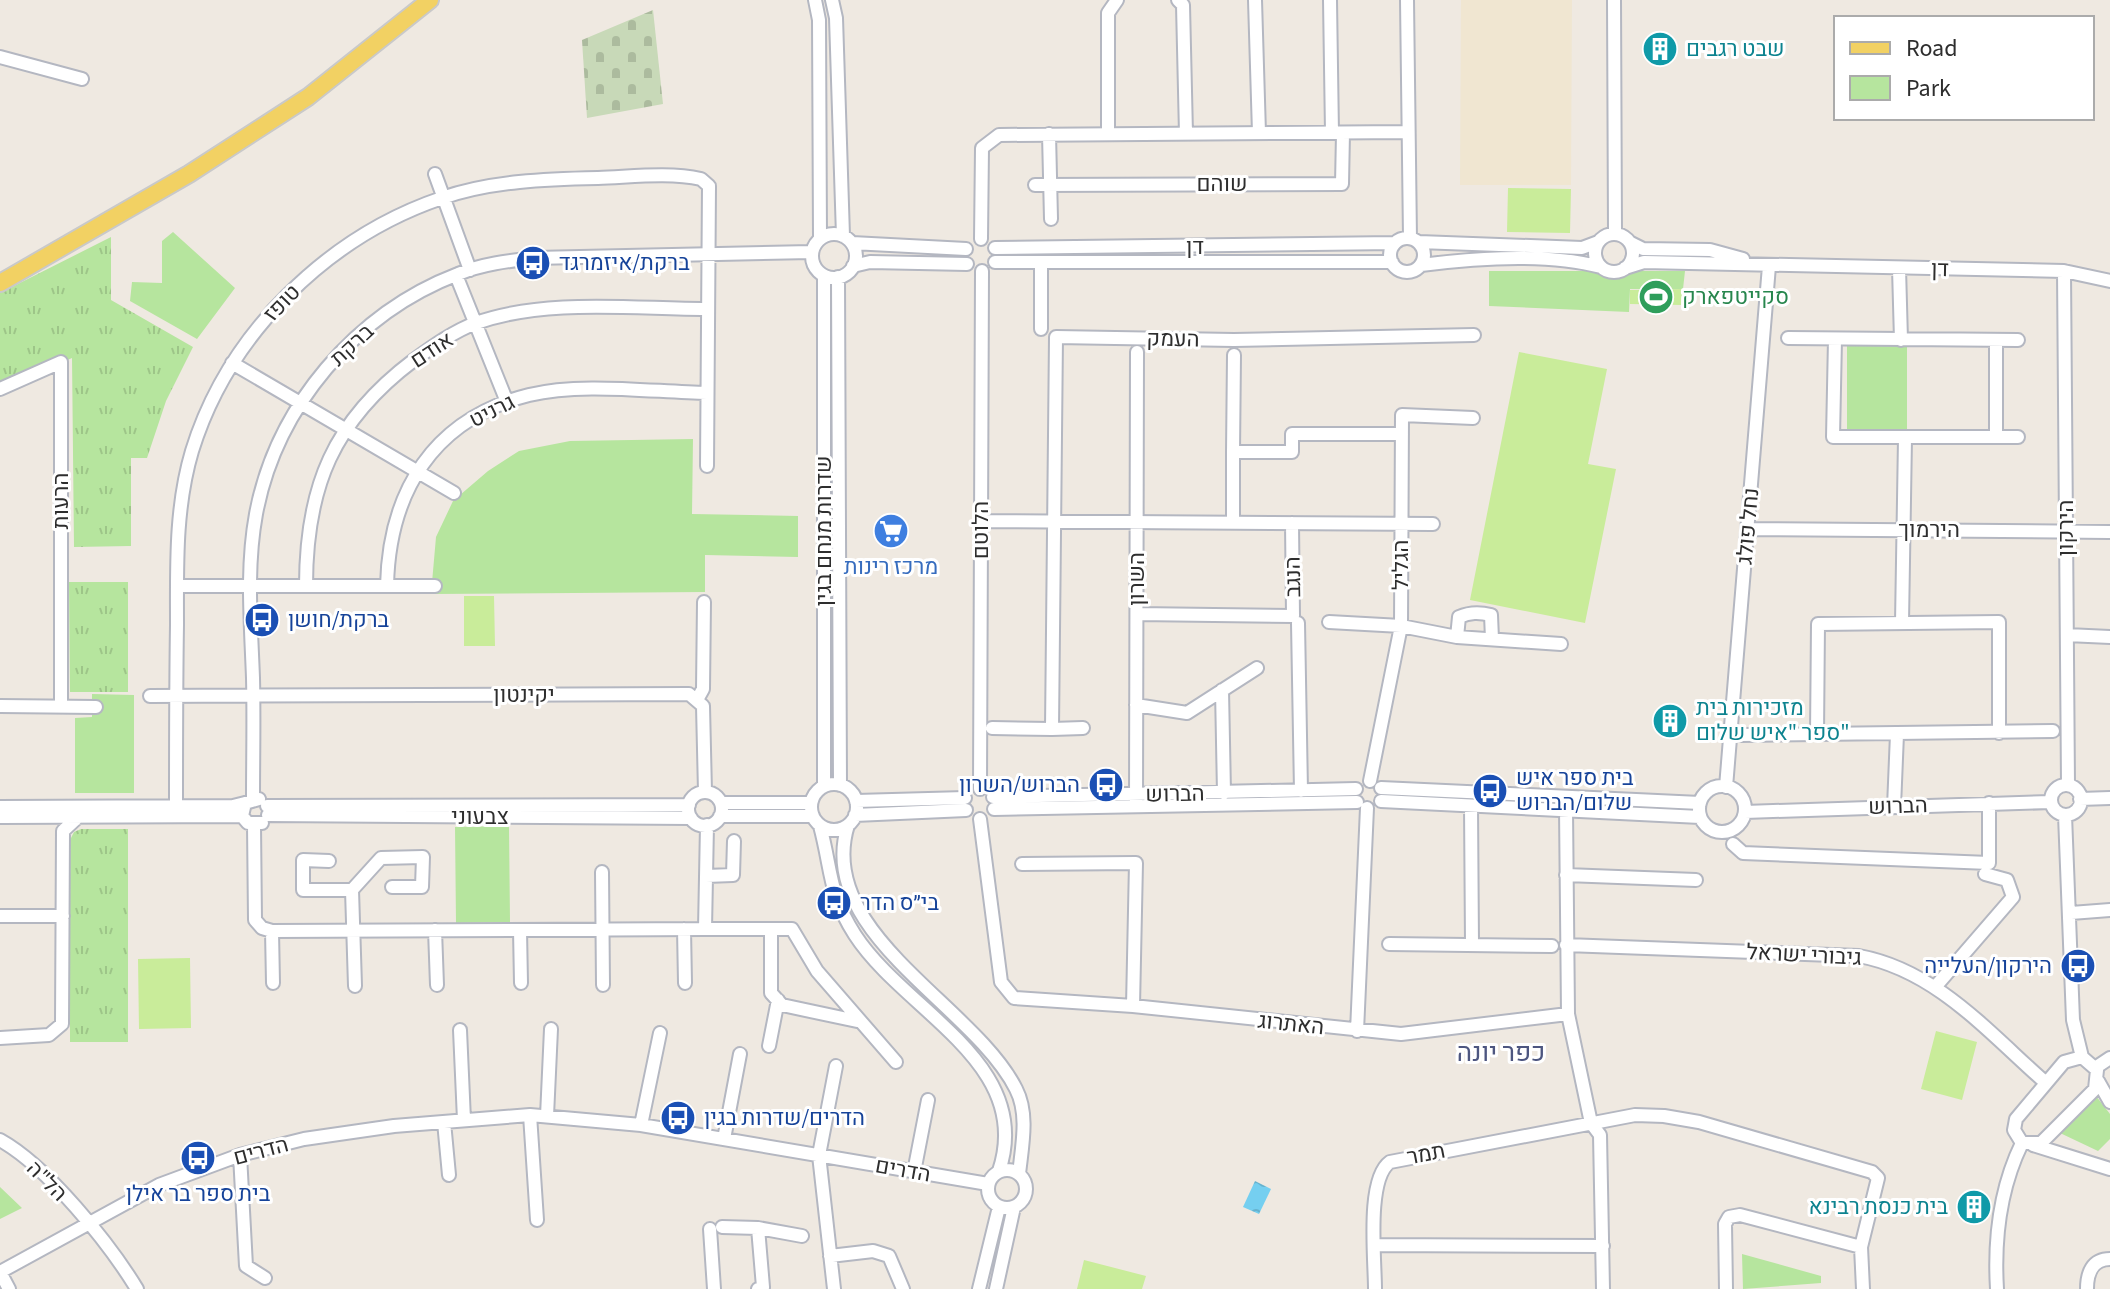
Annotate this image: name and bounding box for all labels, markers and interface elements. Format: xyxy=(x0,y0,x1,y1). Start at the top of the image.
legend xyxy=(1834,16,2094,120)
building icon: שבט רגבים xyxy=(1641,30,1679,68)
text: Road xyxy=(1906,31,1958,66)
place label: שבט רגבים xyxy=(1686,33,1785,65)
text: Park xyxy=(1906,71,1951,106)
street label: שוהם xyxy=(1197,168,1247,200)
street label: דן xyxy=(1186,231,1204,263)
bus stop icon: ברקת/איזמרגד xyxy=(514,244,552,282)
place label: ברקת/איזמרגד xyxy=(559,247,690,279)
street label: דן xyxy=(1931,253,1949,285)
street label: טופז xyxy=(256,277,308,329)
sports icon: סקייטפארק xyxy=(1637,278,1675,316)
place label: סקייטפארק xyxy=(1682,281,1789,313)
street label: ברקת xyxy=(323,316,381,374)
street label: העמק xyxy=(1146,323,1200,355)
street label: אודם xyxy=(404,324,460,376)
street label: גרניט xyxy=(464,386,520,436)
street label: שדרות מנחם בגין xyxy=(808,455,840,607)
street label: הרעות xyxy=(45,473,77,529)
street label: נחל פולג xyxy=(1729,486,1767,566)
street label: הירקון xyxy=(2050,500,2082,556)
street label: הלוטם xyxy=(965,501,997,559)
supermarket icon: מרכז רינות xyxy=(872,512,910,550)
street label: הירמוך xyxy=(1898,514,1960,546)
street label: הגליל xyxy=(1385,540,1417,590)
place label: מרכז רינות xyxy=(844,551,938,583)
street label: השרון xyxy=(1121,552,1153,606)
street label: הנגב xyxy=(1277,556,1309,598)
bus stop icon: ברקת/חושן xyxy=(243,601,281,639)
place label: ברקת/חושן xyxy=(288,604,390,636)
street label: יקינטון xyxy=(493,679,555,711)
place label: מזכירות בית ספר "איש שלום" xyxy=(1696,692,1850,749)
building icon: מזכירות בית ספר "איש שלום" xyxy=(1651,702,1689,740)
place label: בית ספר איש שלום/הברוש xyxy=(1516,762,1634,819)
bus stop icon: הברוש/השרון xyxy=(1087,766,1125,804)
place label: הברוש/השרון xyxy=(959,769,1080,801)
bus stop icon: בית ספר איש שלום/הברוש xyxy=(1471,772,1509,810)
street label: הברוש xyxy=(1145,777,1205,811)
street label: הברוש xyxy=(1868,789,1928,823)
street label: צבעוני xyxy=(451,801,509,833)
bus stop icon: בי״ס הדר xyxy=(815,884,853,922)
place label: בי״ס הדר xyxy=(860,887,939,919)
street label: גיבורי ישראל xyxy=(1746,936,1862,974)
bus stop icon: הירקון/העלייה xyxy=(2059,947,2097,985)
place label: הירקון/העלייה xyxy=(1924,950,2052,982)
street label: האתרוג xyxy=(1256,1005,1326,1043)
district label: כפר יונה xyxy=(1457,1034,1545,1071)
bus stop icon: הדרים/שדרות בגין xyxy=(659,1099,697,1137)
place label: הדרים/שדרות בגין xyxy=(704,1102,865,1134)
street label: הדרים xyxy=(230,1128,292,1174)
street label: תמר xyxy=(1404,1135,1448,1173)
bus stop icon: בית ספר בר אילן xyxy=(179,1139,217,1177)
street label: הדרים xyxy=(873,1149,933,1191)
street label: הל"ה xyxy=(19,1153,75,1209)
place label: בית ספר בר אילן xyxy=(126,1178,271,1210)
building icon: בית כנסת רבינא xyxy=(1955,1188,1993,1226)
place label: בית כנסת רבינא xyxy=(1809,1191,1948,1223)

